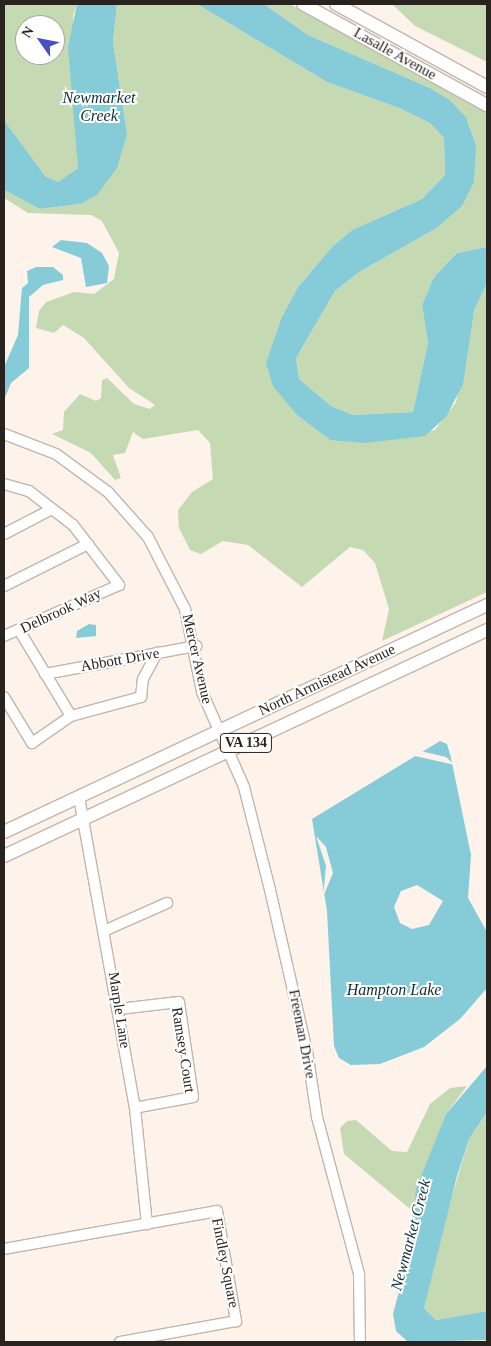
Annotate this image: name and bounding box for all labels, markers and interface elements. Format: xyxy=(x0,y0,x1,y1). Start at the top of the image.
north arrow xyxy=(15,15,65,65)
text: N xyxy=(19,24,37,40)
street label: Lasalle Avenue xyxy=(350,24,440,84)
water label: Newmarket Creek xyxy=(63,88,135,126)
street label: Delbrook Way xyxy=(18,584,104,638)
street label: Mercer Avenue xyxy=(178,612,216,706)
street label: North Armistead Avenue xyxy=(255,640,399,720)
street label: Abbott Drive xyxy=(79,644,161,676)
road number: VA 134 xyxy=(218,731,274,754)
street label: Marple Lane xyxy=(104,971,134,1049)
water label: Hampton Lake xyxy=(347,980,441,1000)
street label: Freeman Drive xyxy=(285,988,319,1080)
street label: Ramsey Court xyxy=(167,1006,199,1094)
water label: Newmarket Creek xyxy=(387,1177,435,1293)
street label: Findley Square xyxy=(207,1217,243,1309)

